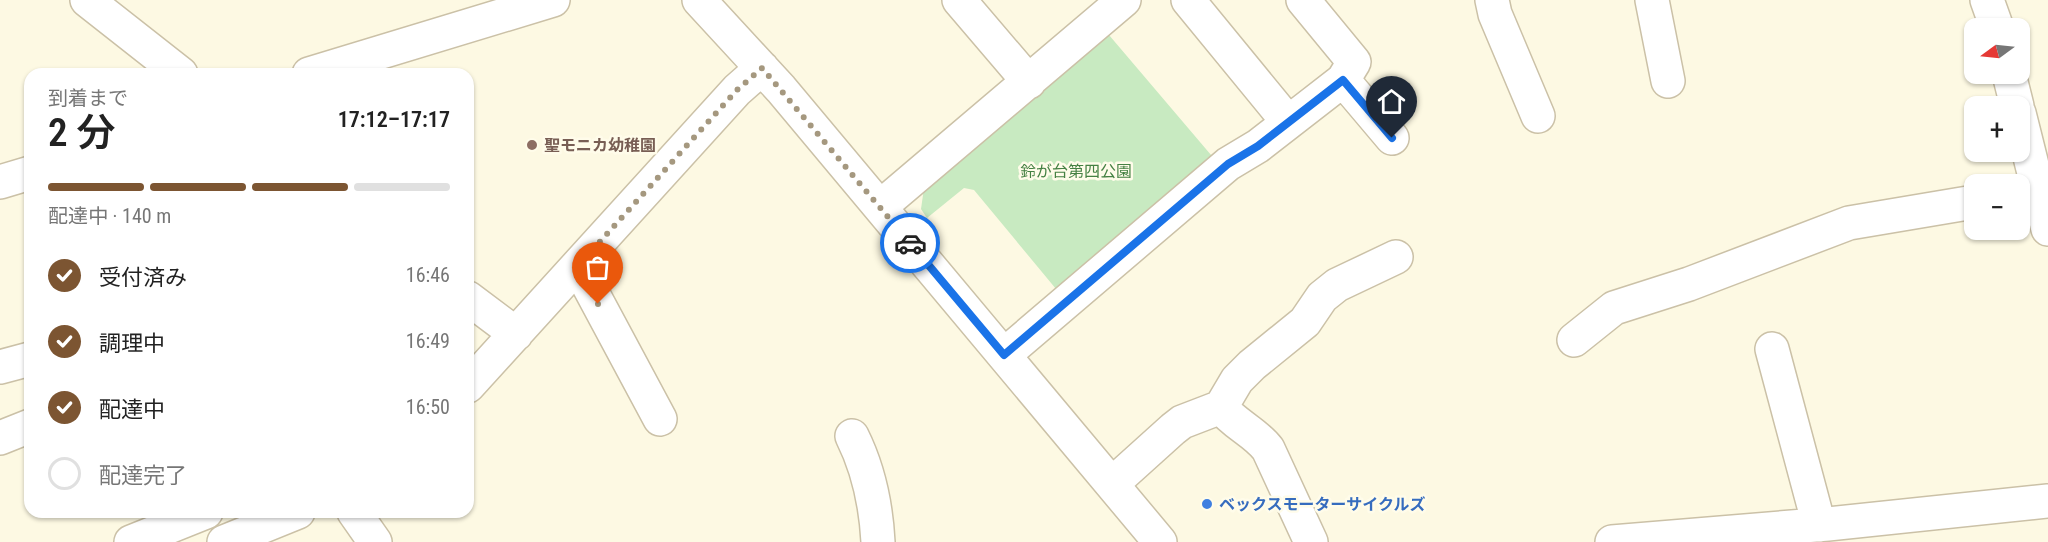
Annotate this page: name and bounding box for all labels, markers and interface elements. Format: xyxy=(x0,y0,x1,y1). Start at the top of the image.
north arrow xyxy=(1964,18,2030,84)
map controls xyxy=(1964,18,2030,240)
pin xyxy=(1366,76,1417,138)
icon: home xyxy=(1375,85,1408,118)
text: 到着まで xyxy=(48,86,128,110)
button: + xyxy=(1964,96,2030,162)
text: 17:12–17:17 xyxy=(338,107,450,132)
text: 2 分 xyxy=(48,110,116,156)
place label: 聖モニカ幼稚園 xyxy=(544,136,656,155)
marker: 聖モニカ幼稚園 xyxy=(525,138,539,152)
park label: 鈴が台第四公園 xyxy=(1020,162,1132,181)
button: − xyxy=(1964,174,2030,240)
text: 配達中 · 140 m xyxy=(48,204,171,228)
courier xyxy=(880,213,940,273)
icon: car xyxy=(894,227,927,260)
pin xyxy=(572,242,623,304)
icon: bag xyxy=(581,251,614,284)
icon: check xyxy=(48,259,81,292)
text: 16:46 xyxy=(406,263,450,287)
text: 受付済み xyxy=(99,265,187,290)
icon: check xyxy=(48,325,81,358)
text: 16:49 xyxy=(406,329,450,353)
text: 調理中 xyxy=(99,331,165,356)
icon: check xyxy=(48,391,81,424)
text: 16:50 xyxy=(406,395,450,419)
text: 配達中 xyxy=(99,397,165,422)
text: 配達完了 xyxy=(99,463,187,488)
place label: ベックスモーターサイクルズ xyxy=(1219,495,1425,514)
marker: ベックスモーターサイクルズ xyxy=(1200,497,1214,511)

